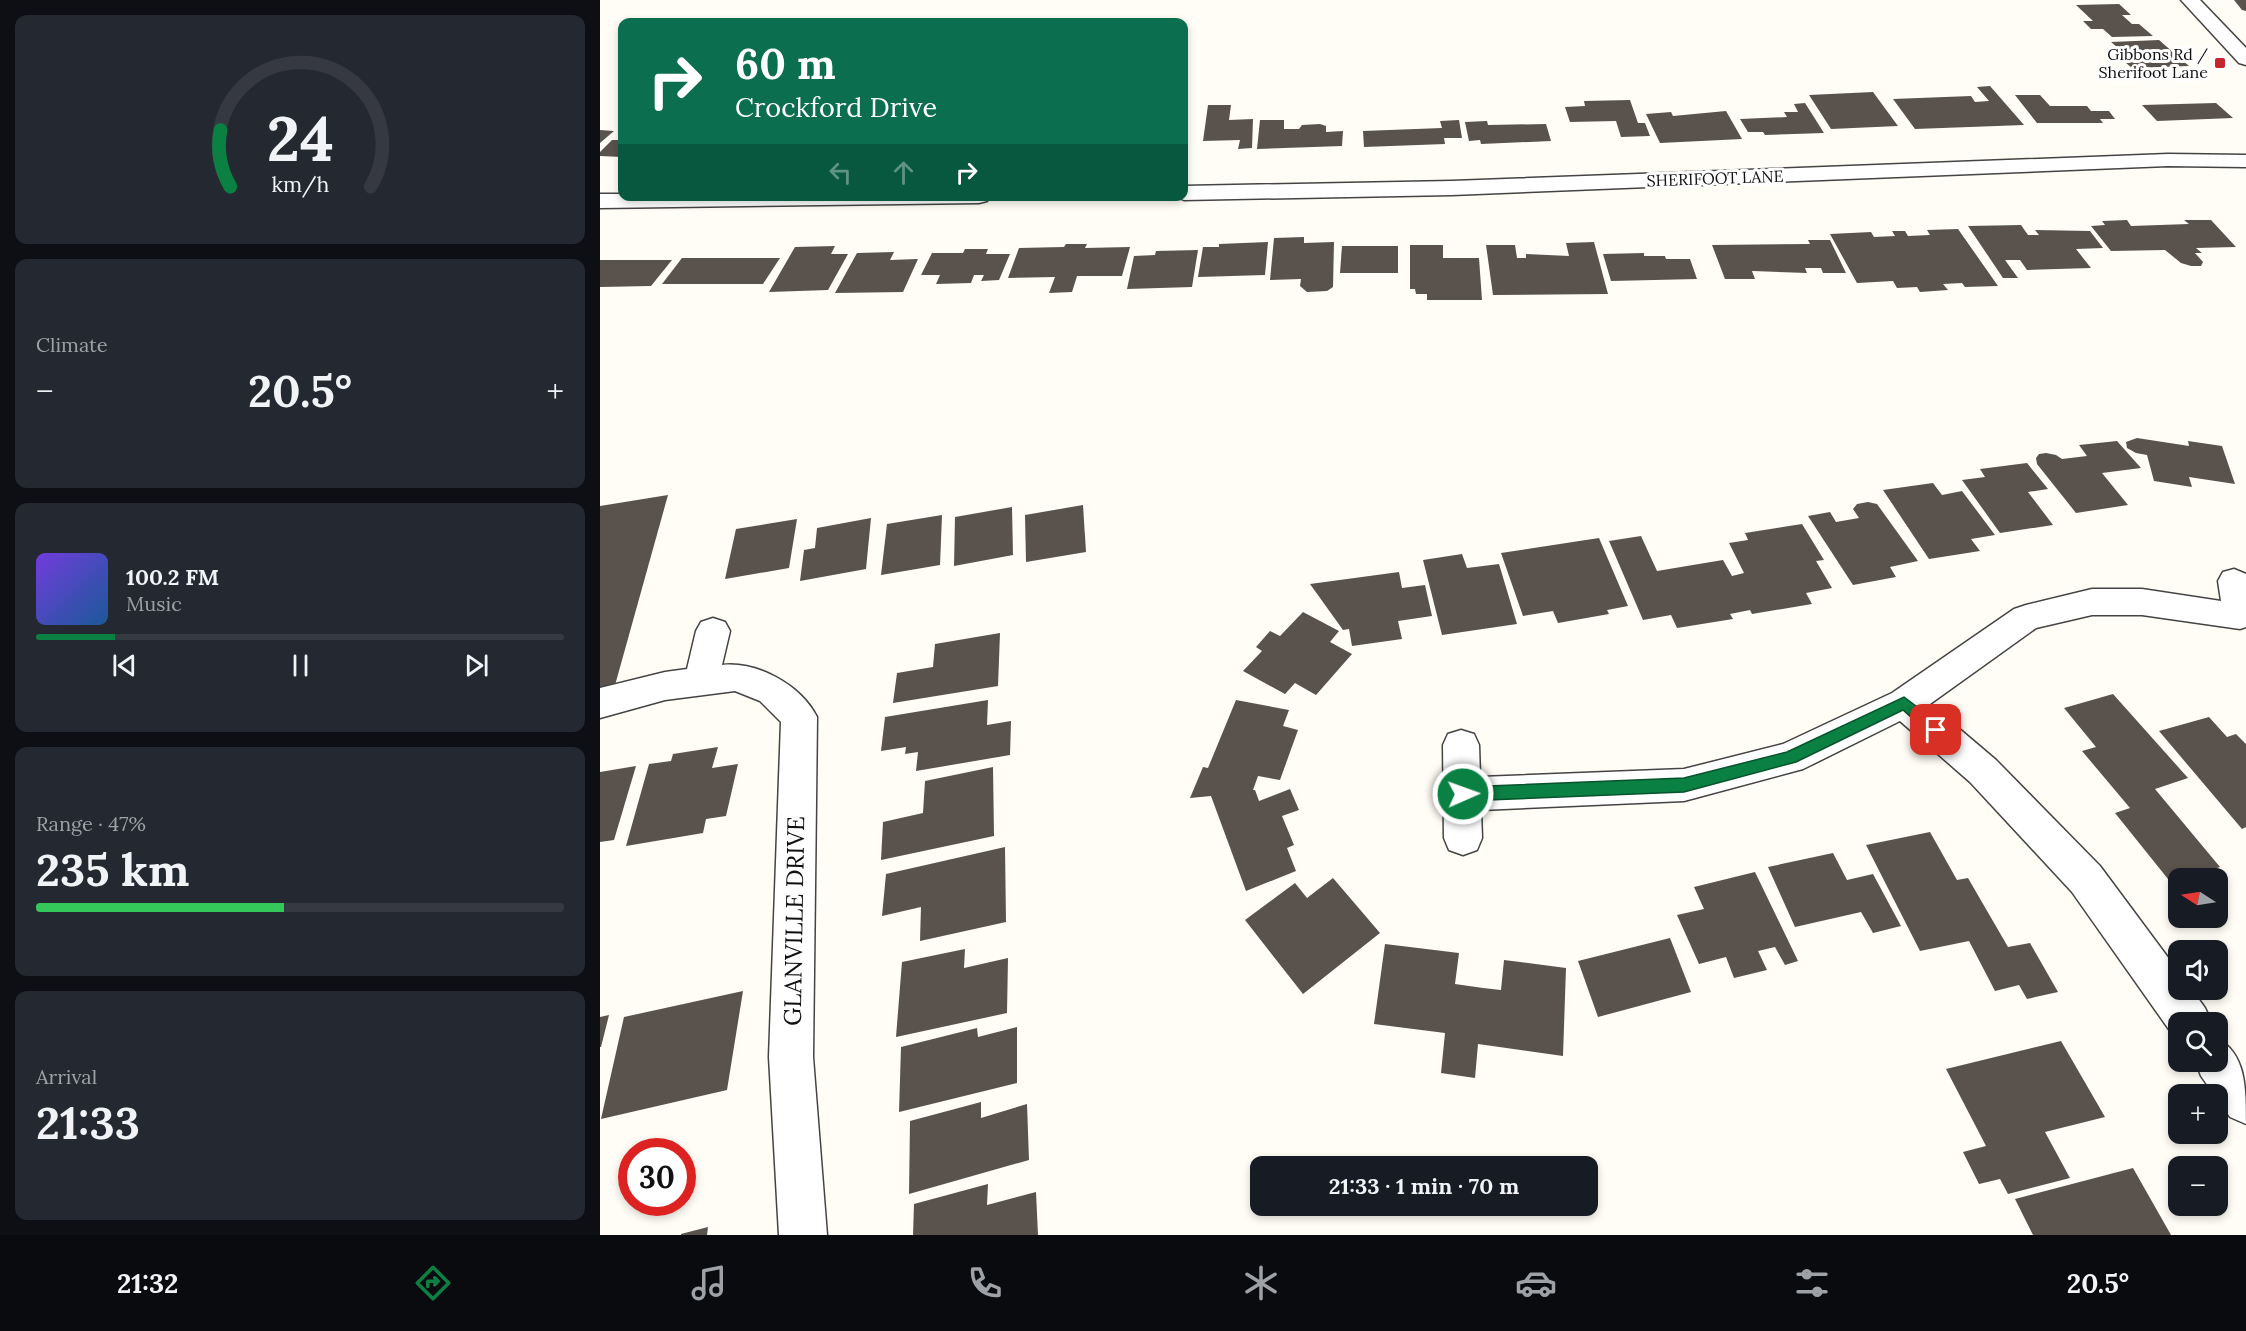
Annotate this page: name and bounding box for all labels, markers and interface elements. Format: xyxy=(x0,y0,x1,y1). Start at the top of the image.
text: 60 m xyxy=(735,37,836,91)
icon: right xyxy=(636,42,714,120)
place label: Gibbons Rd / Sherifoot Lane xyxy=(2099,44,2208,82)
marker: Gibbons Rd / Sherifoot Lane xyxy=(2213,56,2227,70)
text: Crockford Drive xyxy=(735,90,937,124)
text: 24 xyxy=(266,98,334,178)
icon: left xyxy=(824,156,857,189)
icon: ahead xyxy=(887,156,920,189)
icon: right xyxy=(950,156,983,189)
street label: SHERIFOOT LANE xyxy=(1646,166,1784,190)
text: km/h xyxy=(271,170,329,198)
text: Climate xyxy=(36,332,108,357)
text: 20.5° xyxy=(248,362,352,419)
text: − xyxy=(36,370,54,412)
text: + xyxy=(546,370,564,412)
text: 100.2 FM xyxy=(126,563,219,591)
text: Music xyxy=(126,591,182,616)
icon: previous xyxy=(108,649,141,682)
icon: pause xyxy=(284,649,317,682)
icon: next xyxy=(460,649,493,682)
pin xyxy=(1910,704,1961,755)
icon: arrive xyxy=(1919,713,1952,746)
position arrow xyxy=(1431,762,1495,826)
text: Range · 47% xyxy=(36,811,146,836)
street label: GLANVILLE DRIVE xyxy=(777,816,811,1026)
text: 235 km xyxy=(36,841,189,898)
north arrow xyxy=(2168,868,2228,928)
map controls xyxy=(2168,868,2228,1216)
button: sound xyxy=(2168,940,2228,1000)
button: search xyxy=(2168,1012,2228,1072)
text: Arrival xyxy=(36,1064,97,1089)
button: + xyxy=(2168,1084,2228,1144)
text: 21:33 xyxy=(36,1094,140,1151)
speed limit sign: 30 xyxy=(618,1138,696,1216)
button: − xyxy=(2168,1156,2228,1216)
text: 21:33 · 1 min · 70 m xyxy=(1329,1172,1519,1200)
icon: directions xyxy=(412,1262,454,1304)
icon: music xyxy=(688,1262,730,1304)
icon: phone xyxy=(964,1262,1006,1304)
icon: climate xyxy=(1240,1262,1282,1304)
icon: car xyxy=(1515,1262,1557,1304)
icon: filters xyxy=(1791,1262,1833,1304)
text: 21:32 xyxy=(117,1266,179,1300)
text: 20.5° xyxy=(2067,1266,2129,1300)

